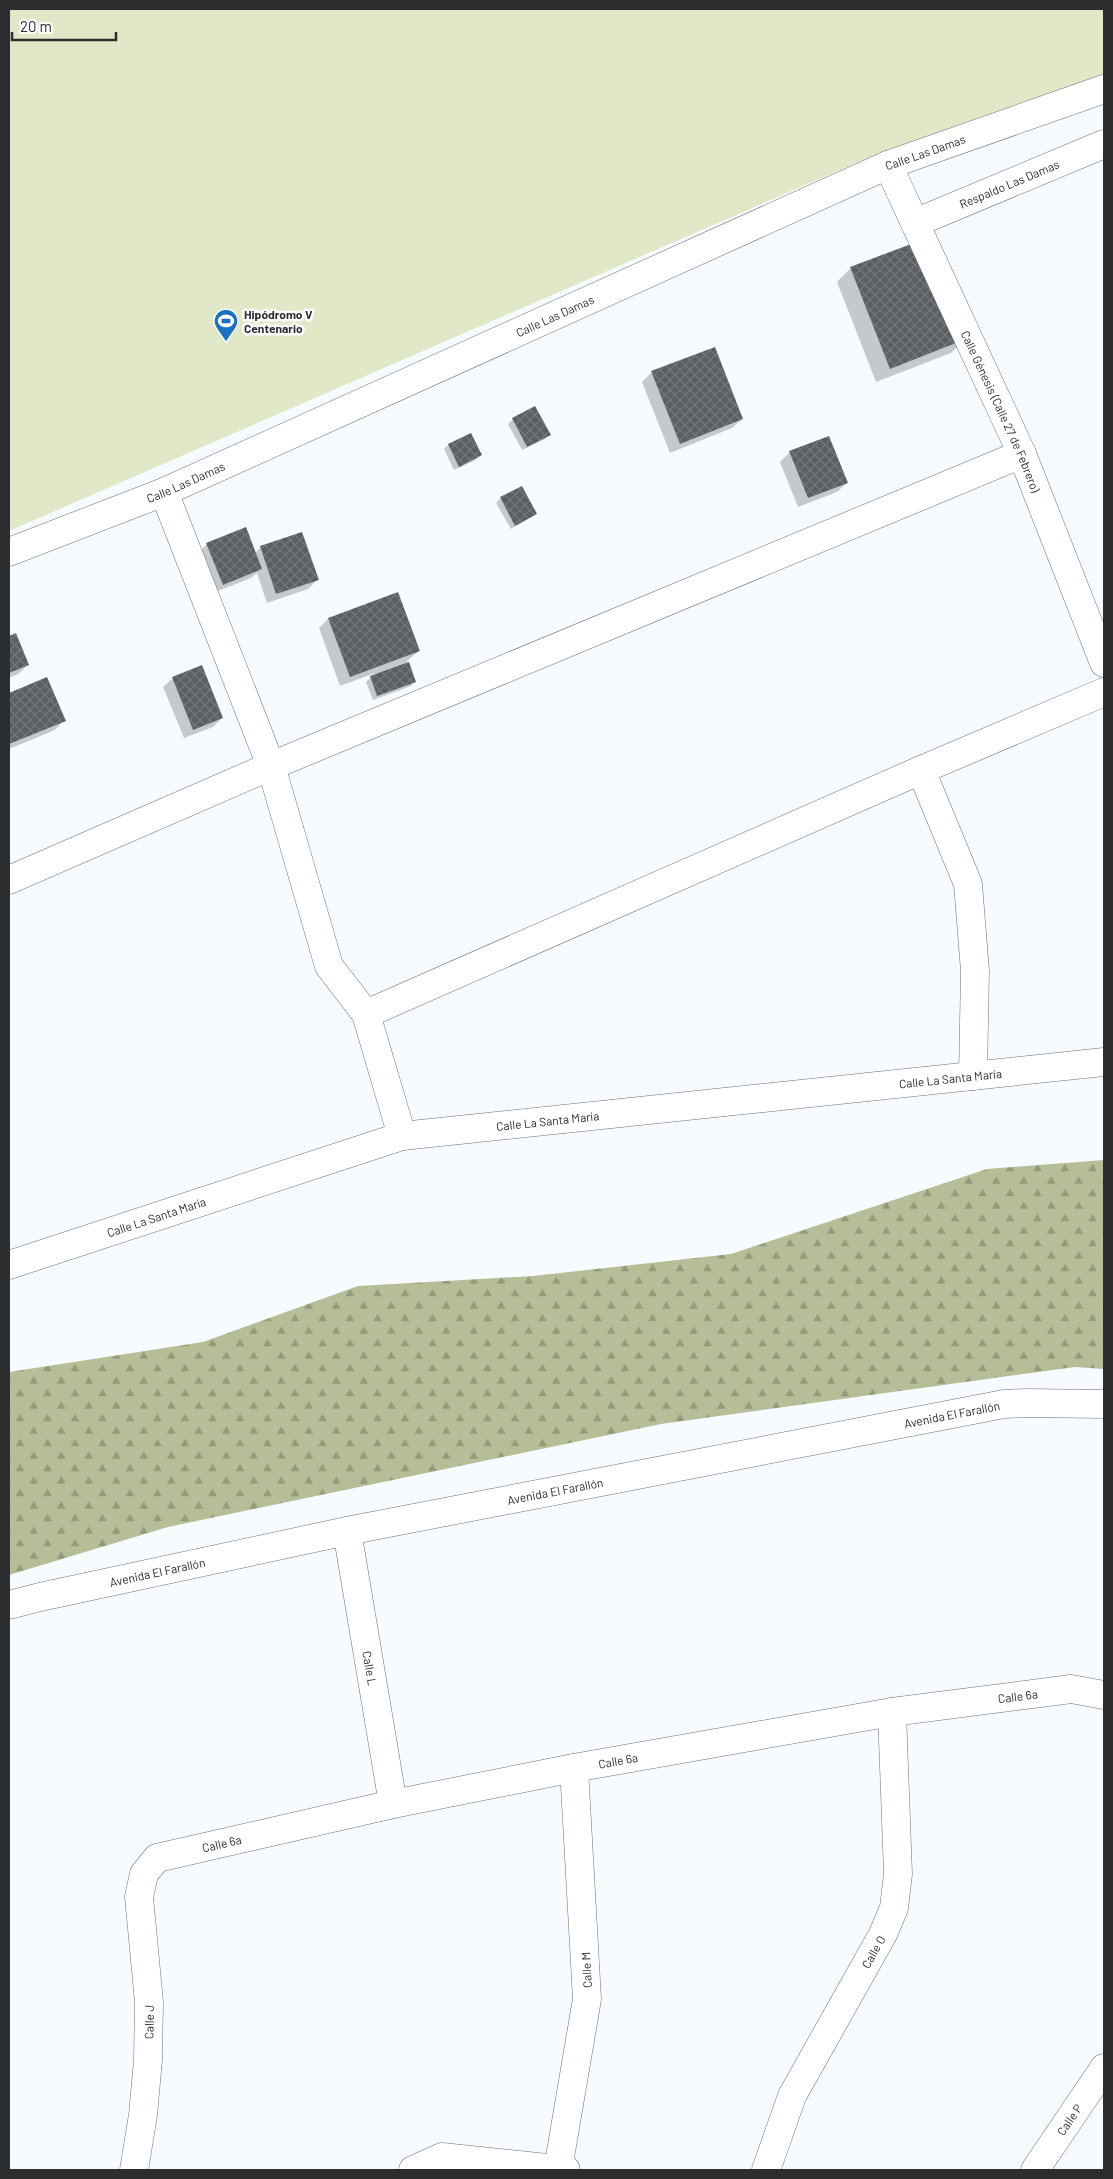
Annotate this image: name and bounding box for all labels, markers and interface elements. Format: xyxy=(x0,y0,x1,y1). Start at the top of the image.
scale bar xyxy=(12,10,116,42)
text: 20 m xyxy=(20,17,52,35)
street label: Calle Las Damas xyxy=(883,131,967,173)
street label: Respaldo Las Damas xyxy=(957,156,1061,211)
street label: Calle Las Damas xyxy=(514,292,596,339)
place label: Hipódromo V Centenario xyxy=(244,307,313,335)
sports icon: Hipódromo V Centenario xyxy=(213,308,239,342)
street label: Calle Génesis (Calle 27 de Febrero) xyxy=(959,328,1044,495)
street label: Calle Las Damas xyxy=(144,458,227,505)
street label: Calle La Santa María xyxy=(898,1066,1002,1091)
street label: Calle La Santa María xyxy=(495,1108,600,1133)
street label: Calle La Santa María xyxy=(105,1194,208,1239)
street label: Avenida El Farallón xyxy=(903,1398,1001,1430)
street label: Avenida El Farallón xyxy=(506,1475,604,1507)
street label: Avenida El Farallón xyxy=(108,1555,206,1589)
street label: Calle L xyxy=(360,1650,380,1686)
street label: Calle 6a xyxy=(997,1686,1039,1705)
street label: Calle 6a xyxy=(597,1750,639,1771)
street label: Calle 6a xyxy=(201,1832,243,1854)
street label: Calle O xyxy=(858,1933,888,1970)
street label: Calle M xyxy=(578,1952,594,1988)
street label: Calle J xyxy=(141,2005,156,2039)
street label: Calle P xyxy=(1054,2101,1085,2138)

